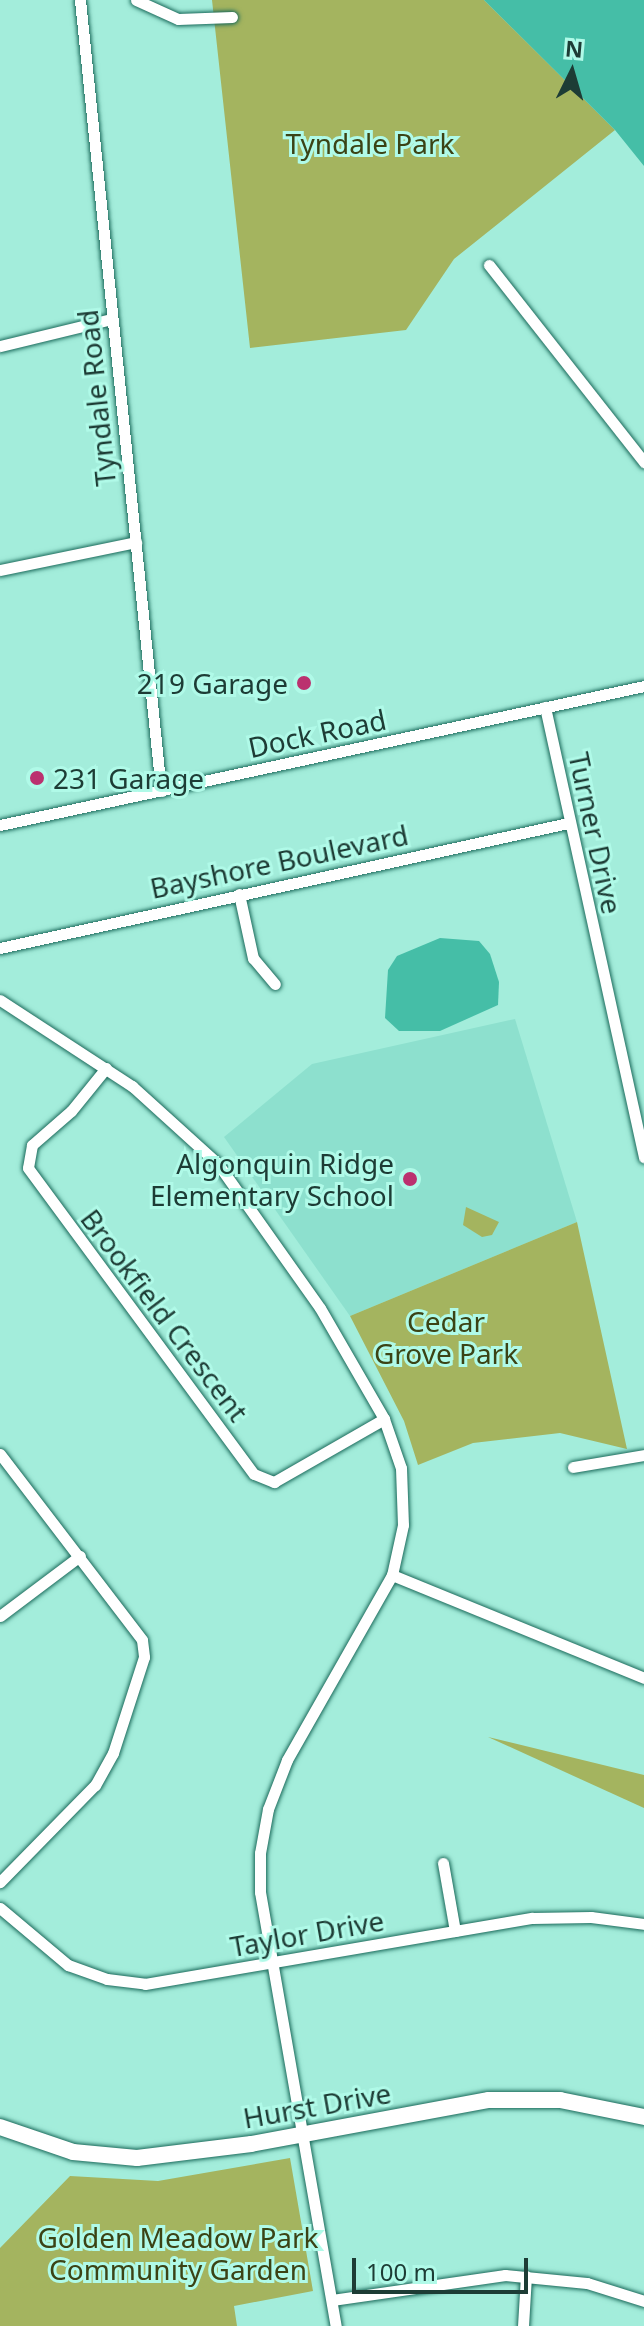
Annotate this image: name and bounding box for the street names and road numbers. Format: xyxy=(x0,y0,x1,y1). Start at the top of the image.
street label: Tyndale Road xyxy=(70,308,122,488)
street label: Dock Road xyxy=(245,702,389,764)
street label: Turner Drive xyxy=(562,749,630,917)
street label: Bayshore Boulevard xyxy=(147,817,411,905)
street label: Brookfield Crescent xyxy=(74,1202,256,1428)
street label: Taylor Drive xyxy=(227,1903,387,1963)
street label: Hurst Drive xyxy=(240,2075,394,2135)

